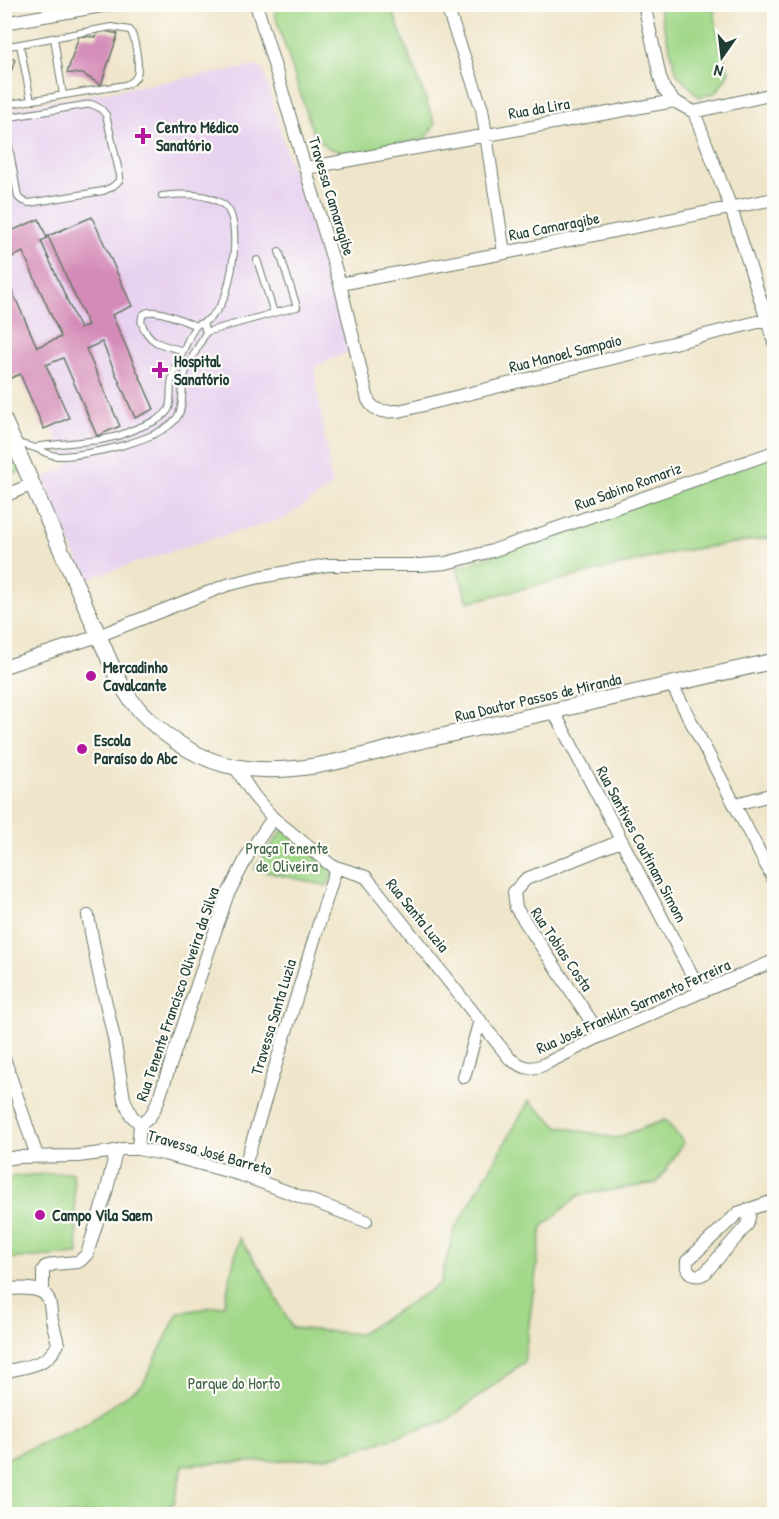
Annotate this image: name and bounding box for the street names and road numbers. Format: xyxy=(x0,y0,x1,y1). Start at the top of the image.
street label: Rua da Lira xyxy=(507,92,571,124)
street label: Travessa Camaragibe xyxy=(303,134,361,259)
street label: Rua Camaragibe xyxy=(507,206,602,246)
street label: Rua Manoel Sampaio xyxy=(507,328,624,378)
street label: Rua Sabino Romariz xyxy=(572,456,685,516)
street label: Rua Doutor Passos de Miranda xyxy=(453,667,623,727)
street label: Rua Santives Coutinam Simom xyxy=(591,762,693,926)
street label: Rua Santa Luzia xyxy=(381,874,455,956)
street label: Rua Tenente Francisco Oliveira da Silva xyxy=(130,884,224,1104)
street label: Rua Tobias Costa xyxy=(526,903,598,995)
street label: Rua José Franklin Sarmento Ferreira xyxy=(533,953,733,1059)
street label: Travessa Santa Luzia xyxy=(245,956,301,1078)
street label: Travessa José Barreto xyxy=(145,1124,275,1180)

